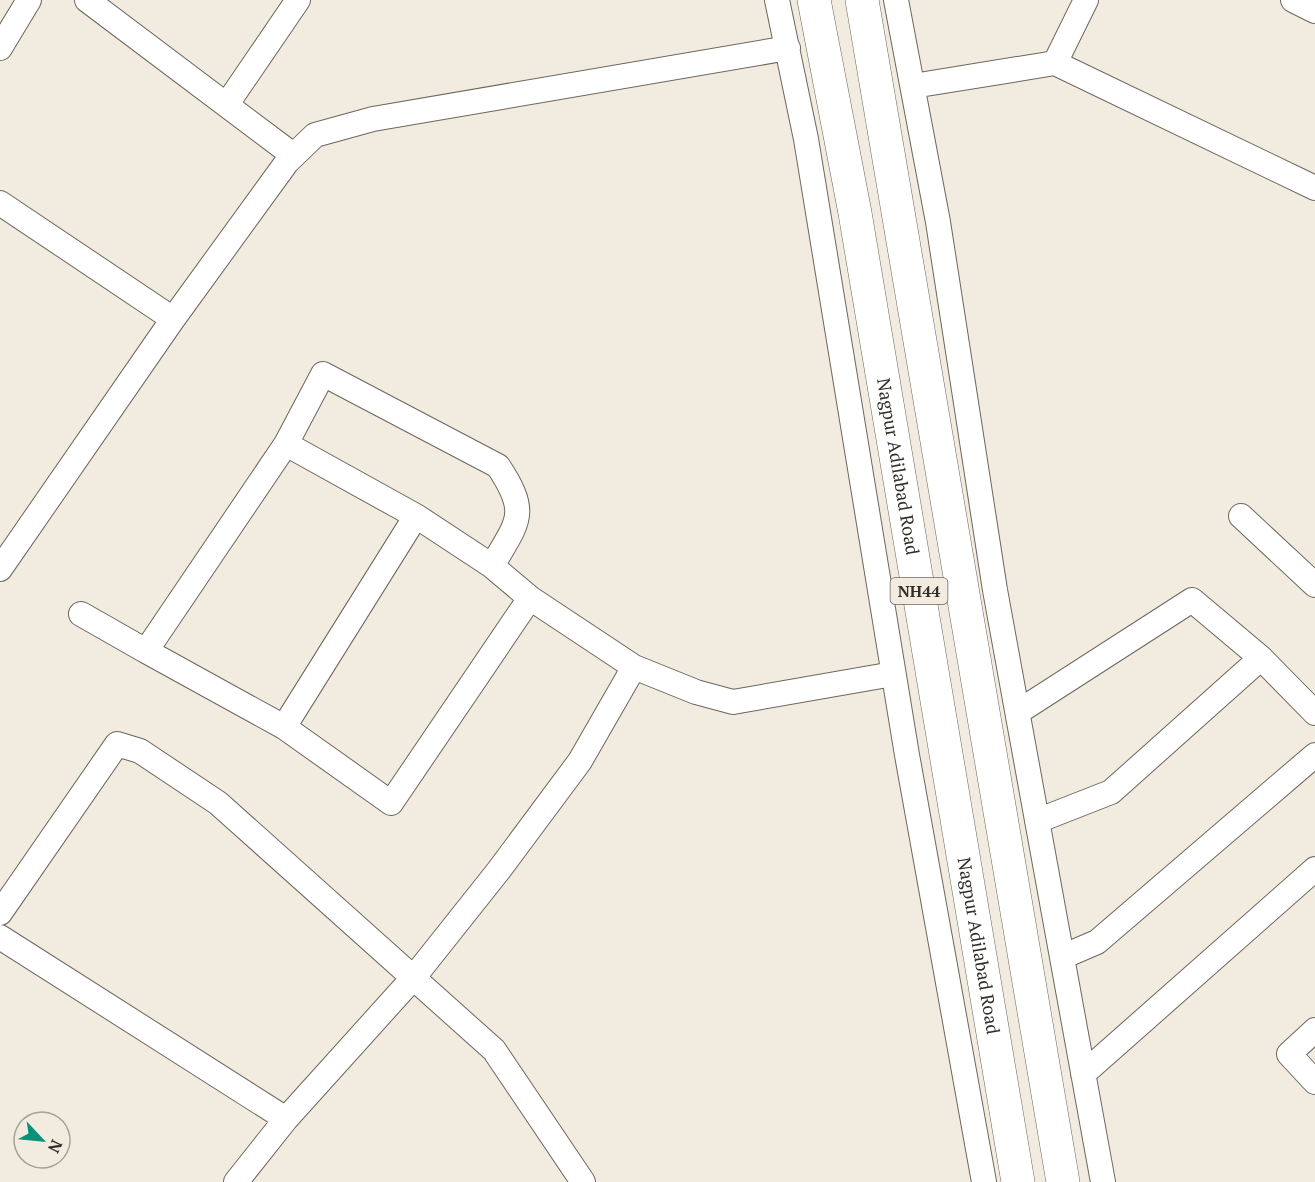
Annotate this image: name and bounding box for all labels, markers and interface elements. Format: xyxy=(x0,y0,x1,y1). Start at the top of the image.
street label: Nagpur Adilabad Road xyxy=(872,376,925,557)
road number: NH44 xyxy=(890,578,948,604)
street label: Nagpur Adilabad Road xyxy=(953,855,1006,1036)
north arrow xyxy=(12,1110,72,1170)
text: N xyxy=(43,1136,68,1157)

